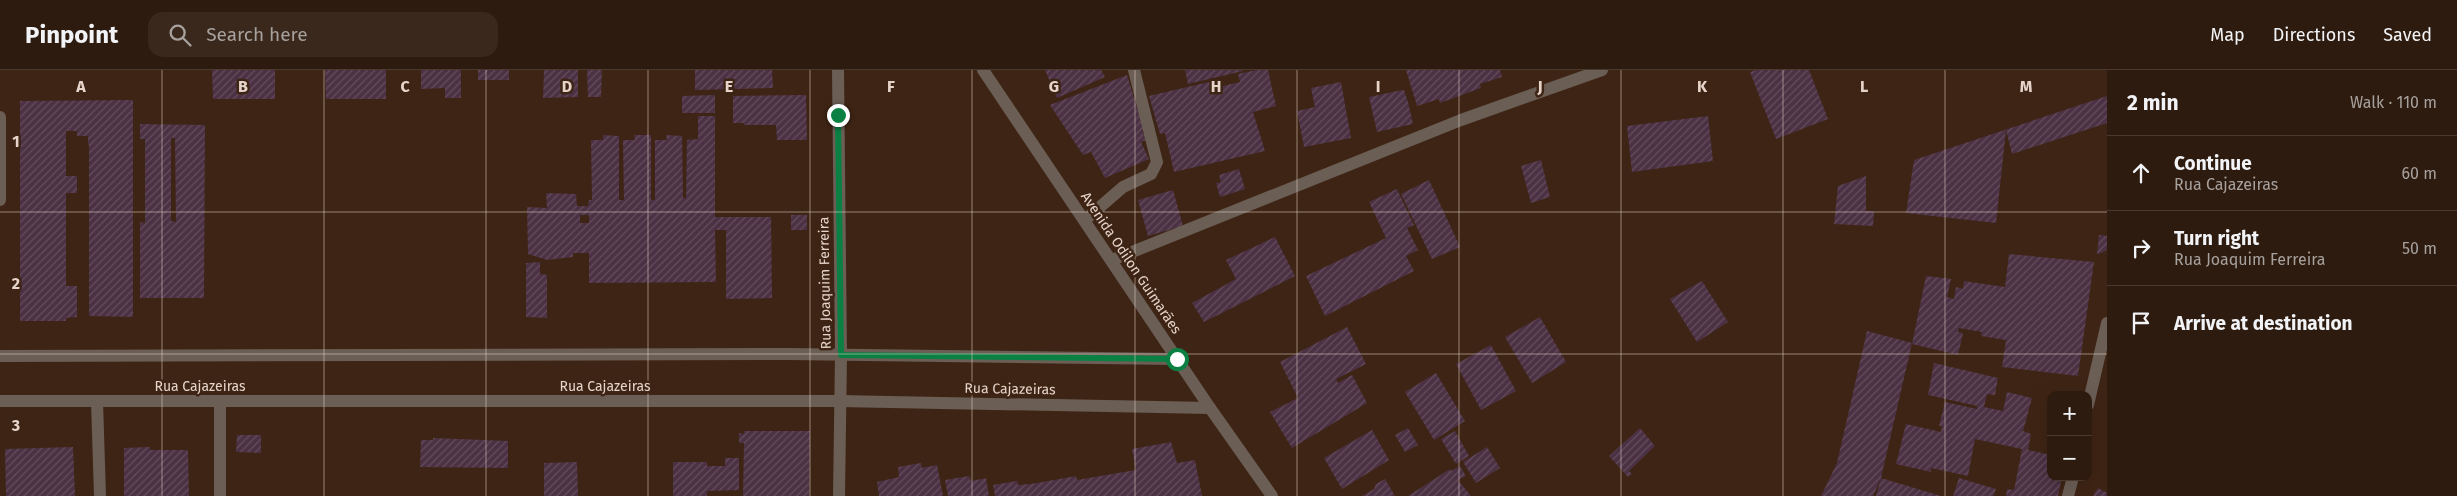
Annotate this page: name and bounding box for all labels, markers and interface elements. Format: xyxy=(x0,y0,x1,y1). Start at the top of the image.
search box xyxy=(148,12,498,57)
text: Pinpoint xyxy=(25,21,118,49)
icon: search xyxy=(166,21,194,49)
text: Search here xyxy=(206,23,308,46)
text: Map xyxy=(2210,24,2245,46)
text: Directions xyxy=(2273,24,2355,46)
text: Saved xyxy=(2383,24,2432,46)
text: A xyxy=(75,77,86,96)
text: B xyxy=(238,77,248,96)
text: C xyxy=(400,77,410,96)
text: D xyxy=(562,77,572,96)
text: E xyxy=(725,77,733,96)
text: F xyxy=(887,77,895,96)
text: G xyxy=(1049,77,1059,96)
text: H xyxy=(1211,77,1221,96)
text: I xyxy=(1376,77,1380,96)
text: J xyxy=(1536,77,1543,96)
text: K xyxy=(1697,77,1708,96)
text: L xyxy=(1860,77,1868,96)
text: M xyxy=(2020,77,2033,96)
text: 2 min xyxy=(2127,90,2179,116)
text: Walk · 110 m xyxy=(2350,93,2437,112)
route end xyxy=(827,104,850,127)
text: 1 xyxy=(12,132,20,151)
text: Continue xyxy=(2174,152,2252,175)
icon: ahead xyxy=(2127,159,2155,187)
text: 60 m xyxy=(2402,164,2437,183)
text: Rua Cajazeiras xyxy=(2174,175,2278,194)
street label: Avenida Odilon Guimarães xyxy=(1077,189,1185,338)
street label: Rua Joaquim Ferreira xyxy=(815,217,835,349)
text: Turn right xyxy=(2174,227,2259,250)
icon: right xyxy=(2127,234,2155,262)
text: 50 m xyxy=(2402,239,2437,258)
text: Rua Joaquim Ferreira xyxy=(2174,250,2326,269)
text: 2 xyxy=(12,274,20,293)
icon: arrive xyxy=(2127,309,2155,337)
text: Arrive at destination xyxy=(2174,312,2353,335)
route start xyxy=(1166,348,1189,371)
street label: Rua Cajazeiras xyxy=(154,378,246,395)
street label: Rua Cajazeiras xyxy=(559,378,651,395)
street label: Rua Cajazeiras xyxy=(964,380,1056,398)
map controls xyxy=(2047,391,2092,481)
button: + xyxy=(2047,391,2092,436)
text: 3 xyxy=(11,416,20,435)
button: − xyxy=(2047,436,2092,481)

